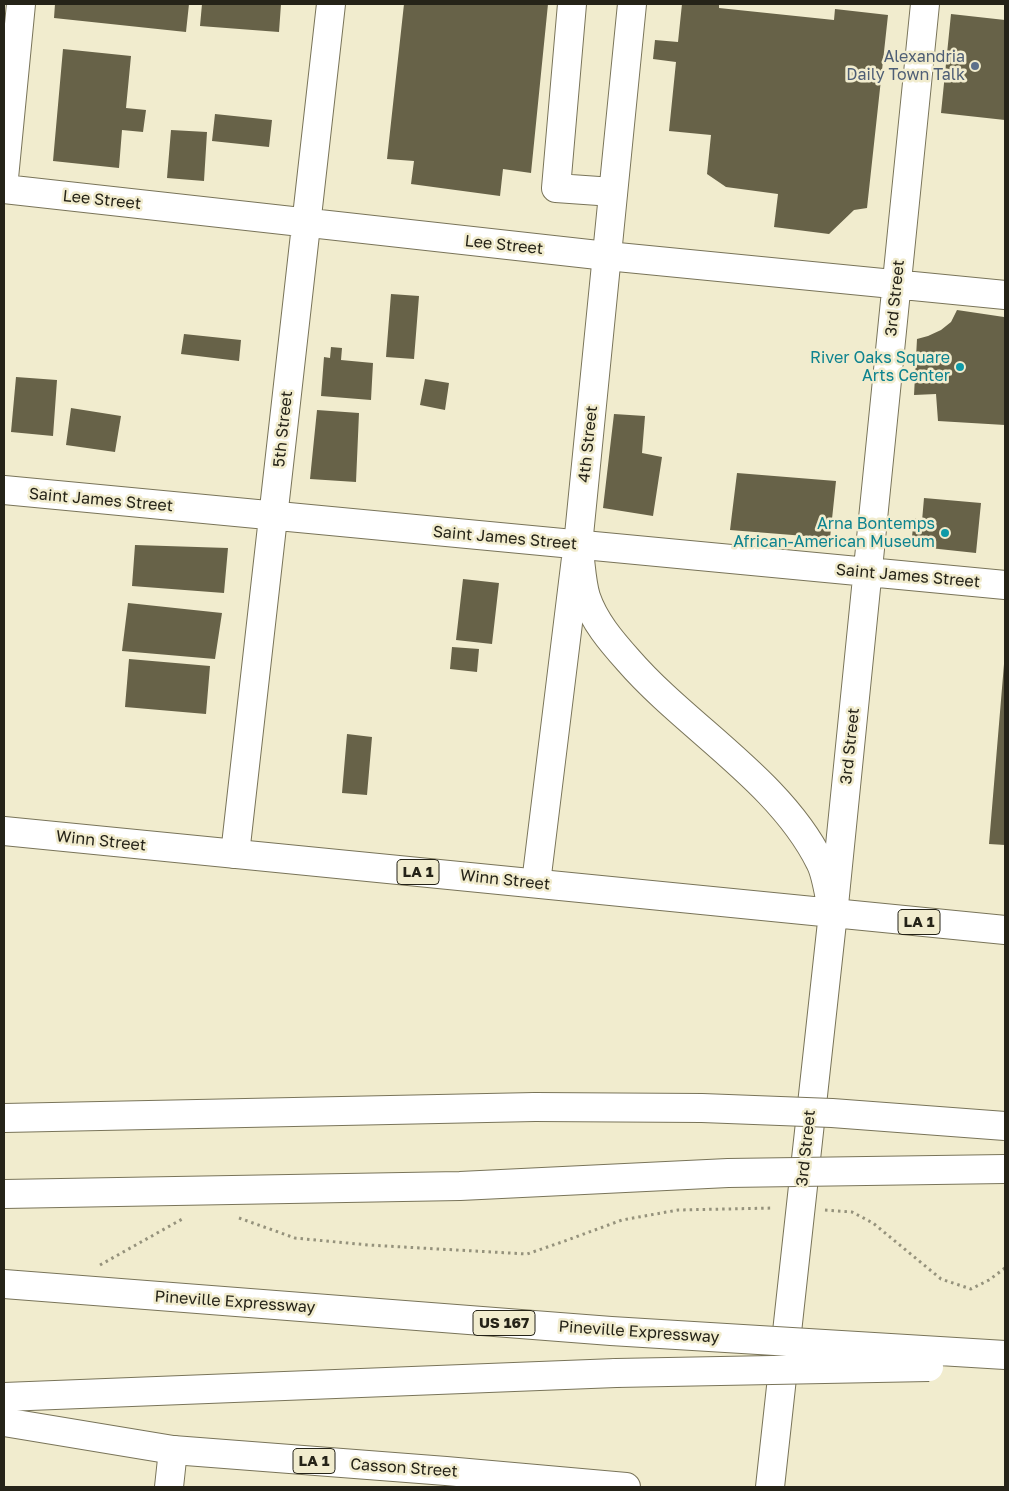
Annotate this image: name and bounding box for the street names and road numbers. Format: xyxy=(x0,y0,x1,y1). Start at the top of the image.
street label: Lee Street xyxy=(62,186,142,214)
street label: Lee Street xyxy=(464,231,544,259)
street label: 3rd Street xyxy=(881,259,909,337)
street label: 5th Street xyxy=(269,390,297,468)
street label: 4th Street xyxy=(574,405,602,483)
street label: Saint James Street xyxy=(28,484,174,516)
street label: Saint James Street xyxy=(432,522,578,554)
street label: Saint James Street xyxy=(835,560,981,592)
street label: 3rd Street xyxy=(836,707,864,785)
street label: Winn Street xyxy=(55,827,147,855)
road number: LA 1 xyxy=(397,860,439,884)
street label: Winn Street xyxy=(459,866,551,894)
road number: LA 1 xyxy=(898,910,940,934)
street label: 3rd Street xyxy=(792,1109,820,1187)
street label: Pineville Expressway xyxy=(154,1287,316,1317)
road number: US 167 xyxy=(473,1310,535,1336)
street label: Pineville Expressway xyxy=(558,1317,720,1347)
road number: LA 1 xyxy=(293,1448,335,1474)
street label: Casson Street xyxy=(350,1455,458,1481)

